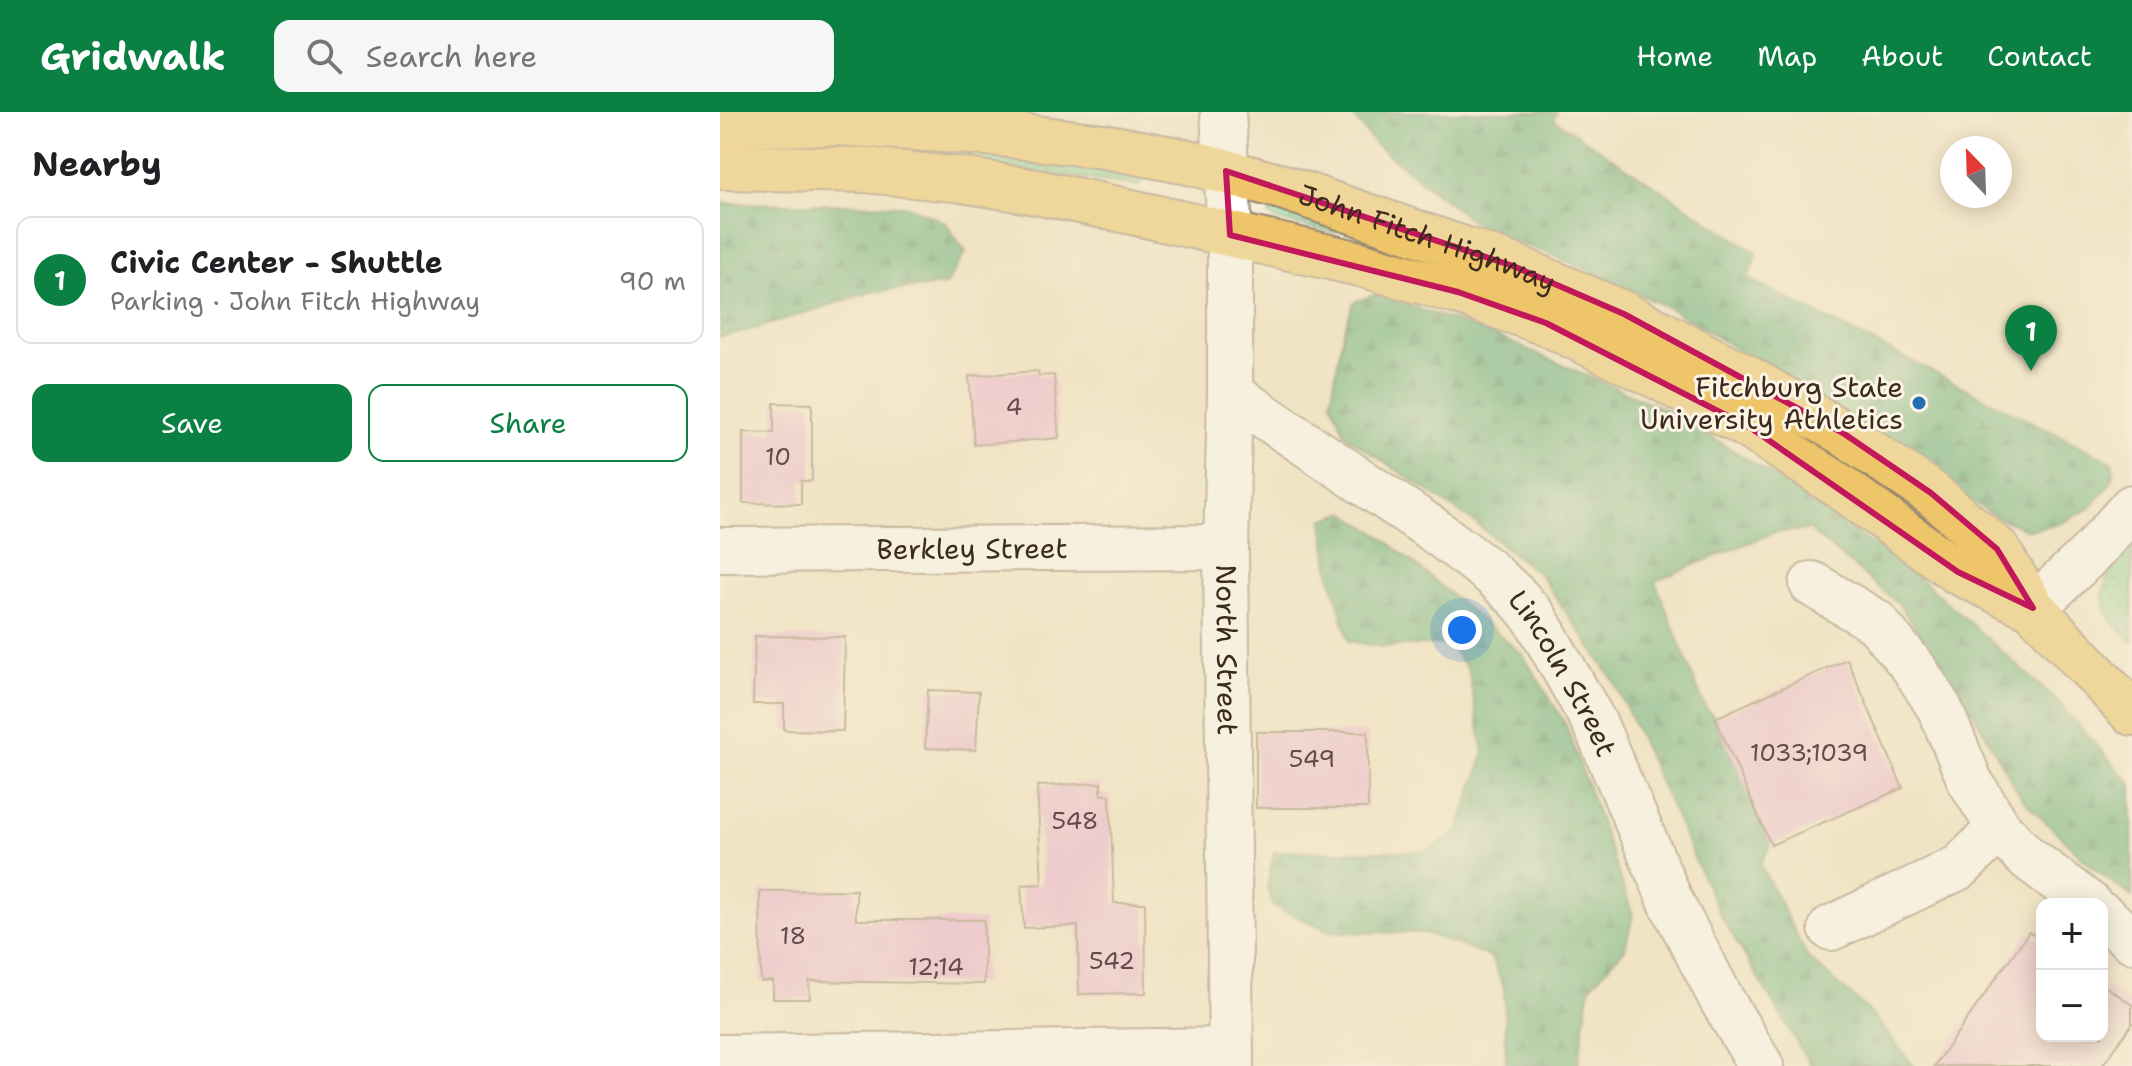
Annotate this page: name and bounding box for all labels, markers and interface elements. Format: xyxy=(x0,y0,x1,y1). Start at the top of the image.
search box xyxy=(274,20,834,92)
text: Gridwalk xyxy=(40,31,226,82)
icon: search xyxy=(302,34,346,78)
text: Search here xyxy=(366,36,537,77)
text: Home xyxy=(1636,37,1713,75)
text: Map xyxy=(1757,37,1817,75)
text: About xyxy=(1861,37,1943,75)
text: Contact xyxy=(1987,37,2092,75)
north arrow xyxy=(1940,136,2012,208)
text: Nearby xyxy=(32,141,162,187)
street label: John Fitch Highway xyxy=(1294,175,1562,301)
text: Civic Center - Shuttle xyxy=(110,242,443,283)
text: 1 xyxy=(54,263,66,298)
text: 90 m xyxy=(619,263,686,298)
text: Parking · John Fitch Highway xyxy=(110,283,480,318)
pin: 1 xyxy=(2005,305,2057,371)
place label: Fitchburg State University Athletics xyxy=(1640,368,1903,438)
button: Save xyxy=(32,384,352,462)
button: Share xyxy=(368,384,688,462)
house number: 4 xyxy=(1006,391,1022,423)
marker: Fitchburg State University Athletics xyxy=(1910,394,1928,412)
house number: 10 xyxy=(765,441,791,473)
street label: Berkley Street xyxy=(876,529,1068,568)
street label: North Street xyxy=(1207,564,1247,736)
street label: Lincoln Street xyxy=(1500,582,1626,762)
your location xyxy=(1442,610,1482,650)
house number: 1033;1039 xyxy=(1750,737,1868,769)
house number: 549 xyxy=(1289,743,1335,775)
house number: 548 xyxy=(1051,805,1099,837)
map controls xyxy=(2036,898,2108,1042)
button: + xyxy=(2036,898,2108,970)
house number: 18 xyxy=(780,920,806,952)
house number: 542 xyxy=(1089,945,1135,977)
house number: 12;14 xyxy=(908,951,964,983)
button: − xyxy=(2036,970,2108,1042)

